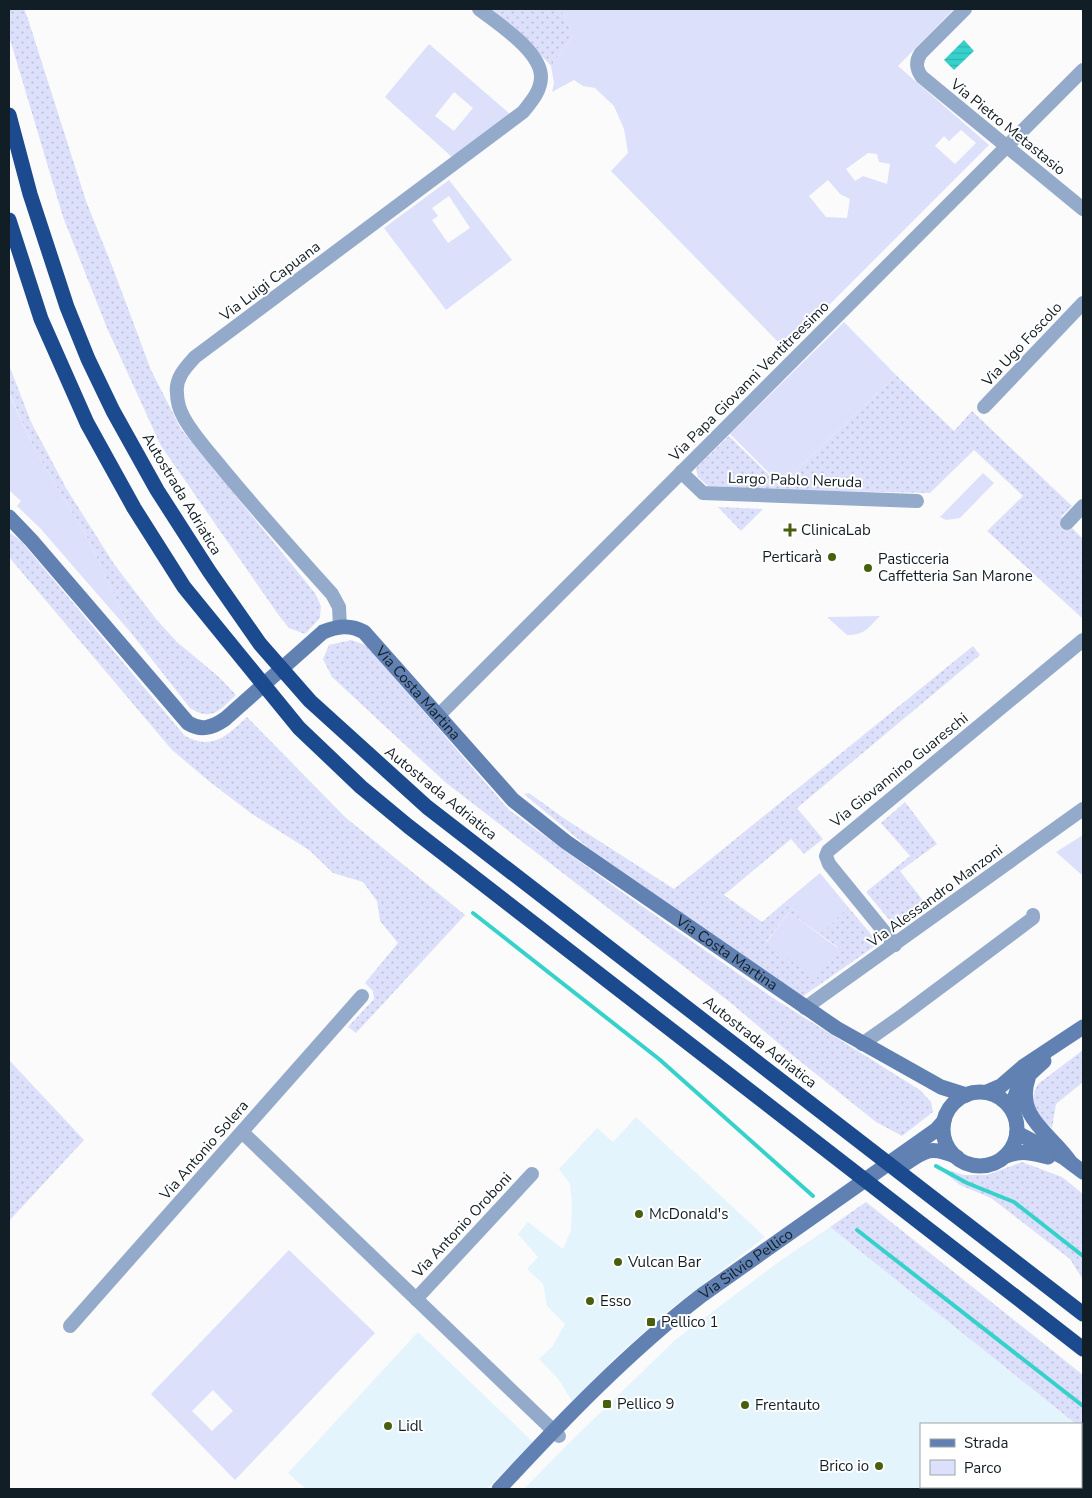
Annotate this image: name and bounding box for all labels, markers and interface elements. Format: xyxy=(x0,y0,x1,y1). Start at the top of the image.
street label: Via Pietro Metastasio xyxy=(945,74,1070,180)
street label: Via Luigi Capuana xyxy=(215,237,324,326)
street label: Via Papa Giovanni Ventitreesimo xyxy=(664,297,833,466)
street label: Via Ugo Foscolo xyxy=(977,297,1066,391)
street label: Autostrada Adriatica xyxy=(138,429,226,559)
street label: Largo Pablo Neruda xyxy=(728,468,862,492)
place label: ClinicaLab xyxy=(801,520,871,540)
marker: ClinicaLab xyxy=(783,523,797,537)
place label: Perticarà xyxy=(762,547,822,567)
place label: Pasticceria Caffetteria San Marone xyxy=(878,549,1033,586)
marker: Perticarà xyxy=(826,551,838,563)
marker: Pasticceria Caffetteria San Marone xyxy=(862,562,874,574)
street label: Via Costa Martina xyxy=(370,641,465,744)
street label: Via Giovannino Guareschi xyxy=(825,708,972,832)
street label: Autostrada Adriatica xyxy=(381,741,501,845)
street label: Via Alessandro Manzoni xyxy=(863,840,1007,952)
street label: Via Costa Martina xyxy=(671,910,782,995)
street label: Autostrada Adriatica xyxy=(699,991,821,1093)
street label: Via Antonio Solera xyxy=(154,1096,253,1205)
street label: Via Antonio Oroboni xyxy=(407,1168,516,1283)
place label: McDonald's xyxy=(649,1204,728,1224)
marker: McDonald's xyxy=(633,1208,645,1220)
street label: Via Silvio Pellico xyxy=(694,1224,797,1305)
place label: Vulcan Bar xyxy=(627,1252,702,1272)
marker: Vulcan Bar xyxy=(612,1256,624,1268)
place label: Esso xyxy=(600,1291,631,1311)
marker: Esso xyxy=(584,1295,596,1307)
place label: Pellico 1 xyxy=(661,1312,719,1332)
marker: Pellico 1 xyxy=(645,1316,657,1328)
place label: Pellico 9 xyxy=(617,1394,675,1414)
place label: Frentauto xyxy=(755,1395,820,1415)
marker: Pellico 9 xyxy=(601,1398,613,1410)
marker: Frentauto xyxy=(739,1399,751,1411)
place label: Lidl xyxy=(398,1416,423,1436)
marker: Lidl xyxy=(382,1420,394,1432)
legend xyxy=(920,1423,1082,1488)
text: Strada xyxy=(964,1433,1008,1453)
place label: Brico io xyxy=(819,1456,869,1476)
text: Parco xyxy=(964,1458,1002,1478)
marker: Brico io xyxy=(873,1460,885,1472)

